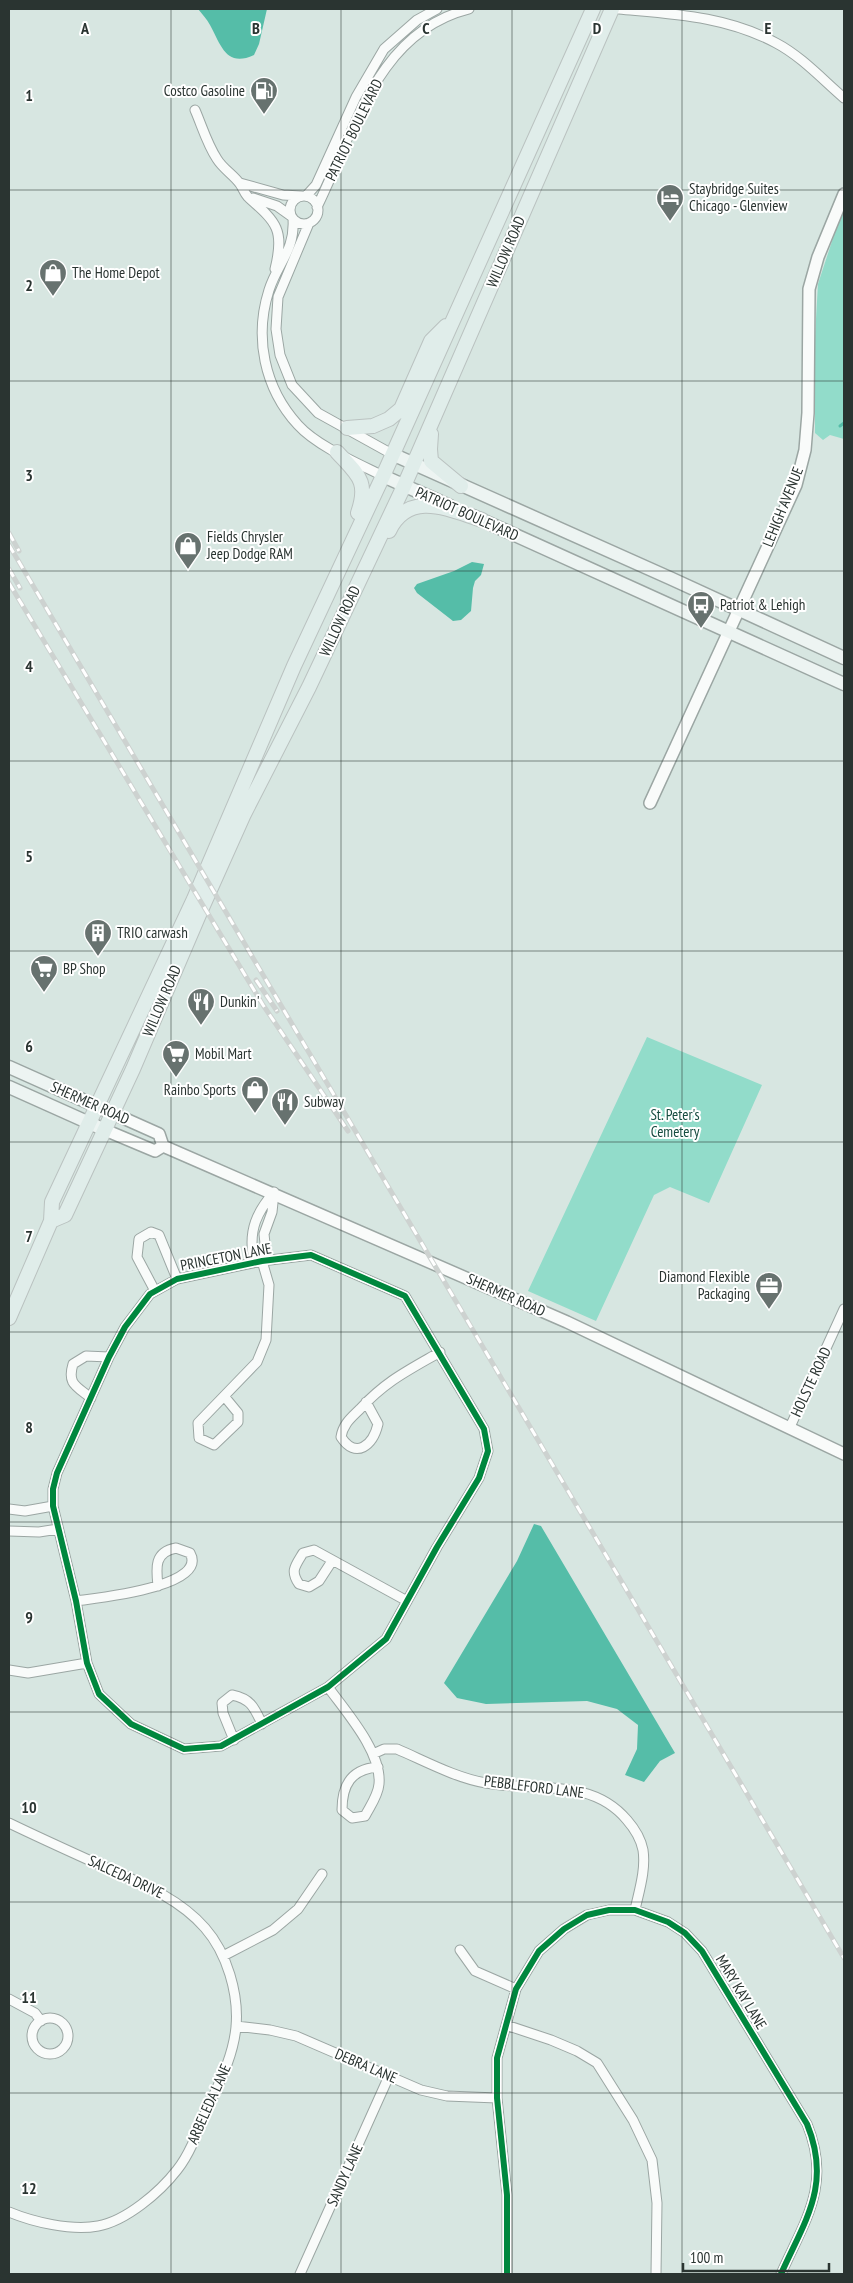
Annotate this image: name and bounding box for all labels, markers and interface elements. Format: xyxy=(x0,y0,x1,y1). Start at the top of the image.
text: A xyxy=(80,18,90,38)
text: B xyxy=(252,18,260,38)
text: C xyxy=(422,18,430,38)
text: D xyxy=(593,18,602,38)
text: E xyxy=(765,18,772,38)
fuel station icon: Costco Gasoline xyxy=(249,76,279,115)
street label: PATRIOT BOULEVARD xyxy=(321,76,386,184)
place label: Costco Gasoline xyxy=(164,81,245,100)
text: 1 xyxy=(25,85,33,105)
place label: Staybridge Suites Chicago - Glenview xyxy=(689,179,787,215)
hotel icon: Staybridge Suites Chicago - Glenview xyxy=(655,183,685,222)
street label: WILLOW ROAD xyxy=(482,213,529,290)
shop icon: The Home Depot xyxy=(38,258,68,297)
place label: The Home Depot xyxy=(72,263,160,282)
text: 2 xyxy=(25,275,33,295)
street label: LEHIGH AVENUE xyxy=(758,464,807,550)
text: 3 xyxy=(25,465,33,485)
street label: PATRIOT BOULEVARD xyxy=(413,482,522,545)
place label: Fields Chrysler Jeep Dodge RAM xyxy=(206,527,293,563)
shop icon: Fields Chrysler Jeep Dodge RAM xyxy=(173,531,203,570)
street label: WILLOW ROAD xyxy=(315,582,364,659)
bus stop icon: Patriot & Lehigh xyxy=(686,590,716,629)
place label: Patriot & Lehigh xyxy=(720,595,805,614)
text: 4 xyxy=(25,656,33,676)
text: 5 xyxy=(25,846,33,866)
building icon: TRIO carwash xyxy=(83,918,113,957)
place label: TRIO carwash xyxy=(117,923,188,942)
supermarket icon: BP Shop xyxy=(29,954,59,993)
place label: BP Shop xyxy=(63,959,106,978)
street label: WILLOW ROAD xyxy=(138,962,185,1039)
restaurant icon: Dunkin' xyxy=(186,987,216,1026)
place label: Dunkin' xyxy=(220,992,260,1011)
text: 6 xyxy=(25,1036,33,1056)
supermarket icon: Mobil Mart xyxy=(161,1039,191,1078)
place label: Mobil Mart xyxy=(195,1044,252,1063)
shop icon: Rainbo Sports xyxy=(240,1075,270,1114)
street label: SHERMER ROAD xyxy=(48,1077,133,1128)
place label: Rainbo Sports xyxy=(164,1080,236,1099)
restaurant icon: Subway xyxy=(270,1087,300,1126)
place label: Subway xyxy=(304,1092,344,1111)
park label: St. Peter's Cemetery xyxy=(650,1105,700,1141)
text: 7 xyxy=(25,1226,33,1246)
street label: PRINCETON LANE xyxy=(179,1238,273,1275)
place label: Diamond Flexible Packaging xyxy=(659,1267,750,1303)
street label: SHERMER ROAD xyxy=(464,1269,549,1320)
office icon: Diamond Flexible Packaging xyxy=(754,1271,784,1310)
street label: HOLSTE ROAD xyxy=(786,1344,835,1420)
text: 8 xyxy=(25,1417,33,1437)
text: 9 xyxy=(25,1607,33,1627)
street label: PEBBLEFORD LANE xyxy=(483,1771,585,1802)
text: 10 xyxy=(21,1797,37,1817)
street label: SALCEDA DRIVE xyxy=(85,1851,167,1902)
street label: MARY KAY LANE xyxy=(712,1951,771,2033)
text: 11 xyxy=(21,1987,37,2007)
street label: DEBRA LANE xyxy=(332,2044,400,2087)
street label: ARBELEDA LANE xyxy=(182,2061,235,2147)
street label: SANDY LANE xyxy=(322,2141,367,2209)
text: 12 xyxy=(21,2178,37,2198)
scale bar xyxy=(683,2240,829,2272)
text: 100 m xyxy=(690,2248,723,2267)

